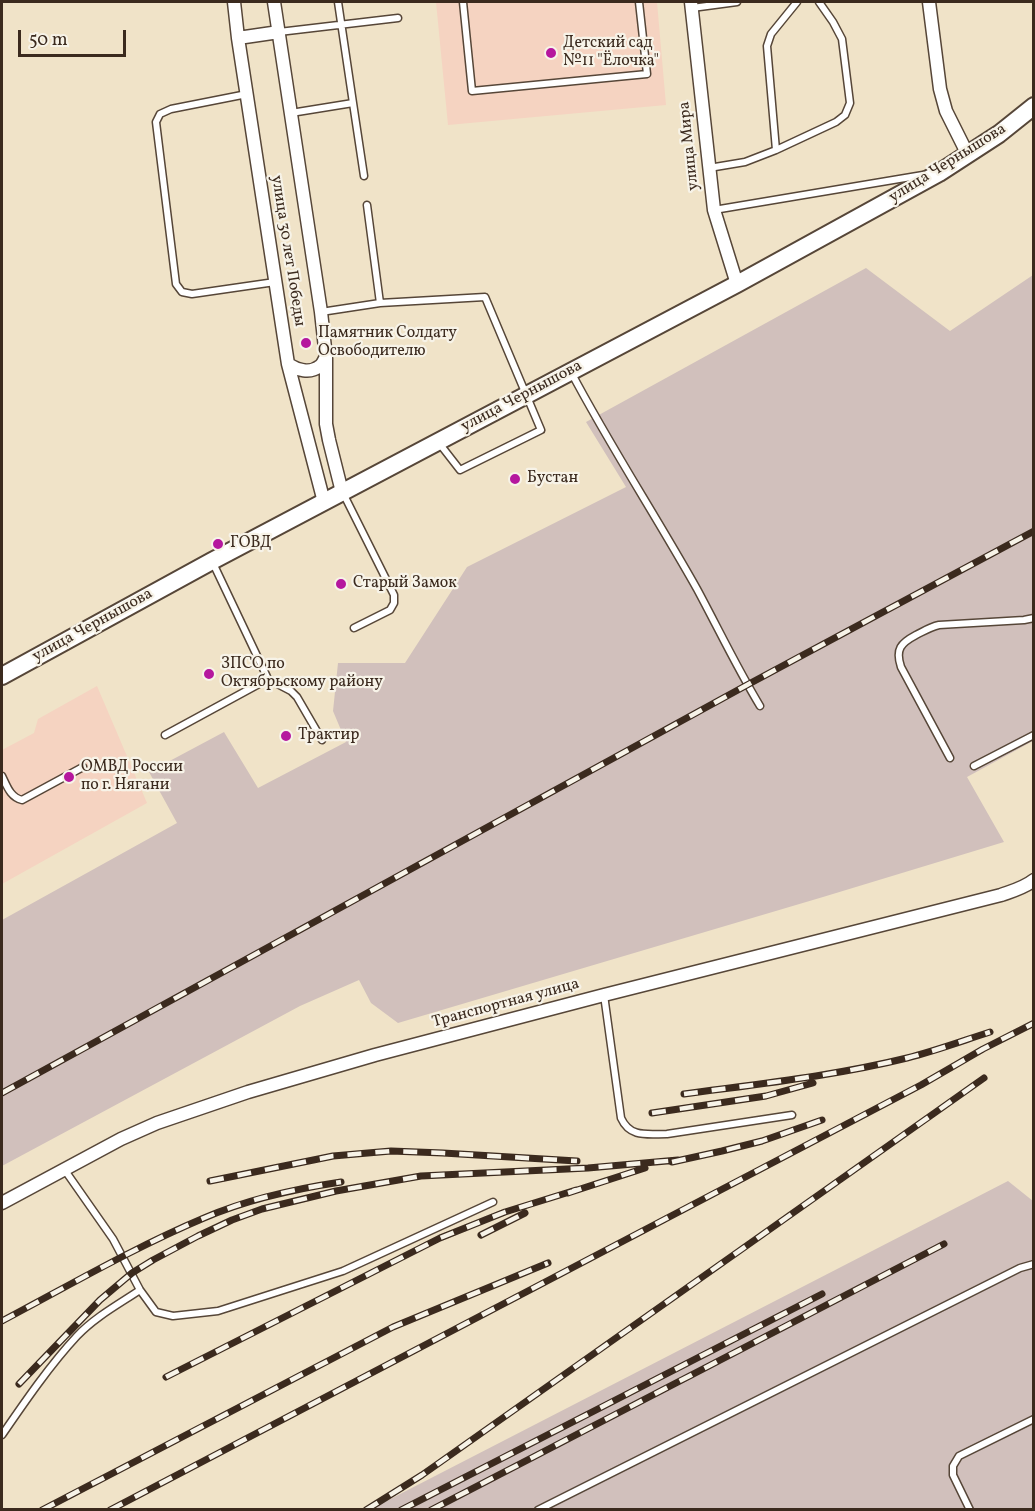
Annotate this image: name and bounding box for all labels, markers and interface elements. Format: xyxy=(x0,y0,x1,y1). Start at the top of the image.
scale bar xyxy=(21,18,129,56)
text: 50 m xyxy=(29,28,68,53)
place label: Детский сад №11 "Ёлочка" xyxy=(563,34,659,72)
marker: Детский сад №11 "Ёлочка" xyxy=(544,46,558,60)
street label: улица Мира xyxy=(676,100,704,192)
street label: улица Чернышова xyxy=(886,120,1010,208)
street label: улица 30 лет Победы xyxy=(266,174,308,328)
place label: Памятник Солдату Освободителю xyxy=(318,324,457,362)
marker: Памятник Солдату Освободителю xyxy=(299,336,313,350)
street label: улица Чернышова xyxy=(458,357,586,437)
place label: Бустан xyxy=(527,469,578,489)
marker: Бустан xyxy=(508,472,522,486)
place label: ГОВД xyxy=(230,534,272,554)
marker: ГОВД xyxy=(211,537,225,551)
place label: Старый Замок xyxy=(353,574,457,594)
marker: Старый Замок xyxy=(334,577,348,591)
street label: улица Чернышова xyxy=(29,585,157,667)
place label: ЗПСО по Октябрьскому району xyxy=(221,655,383,693)
marker: ЗПСО по Октябрьскому району xyxy=(202,667,216,681)
place label: Трактир xyxy=(298,726,359,746)
marker: Трактир xyxy=(279,729,293,743)
place label: ОМВД России по г. Нягани xyxy=(81,758,183,796)
marker: ОМВД России по г. Нягани xyxy=(62,770,76,784)
street label: Транспортная улица xyxy=(430,975,582,1033)

